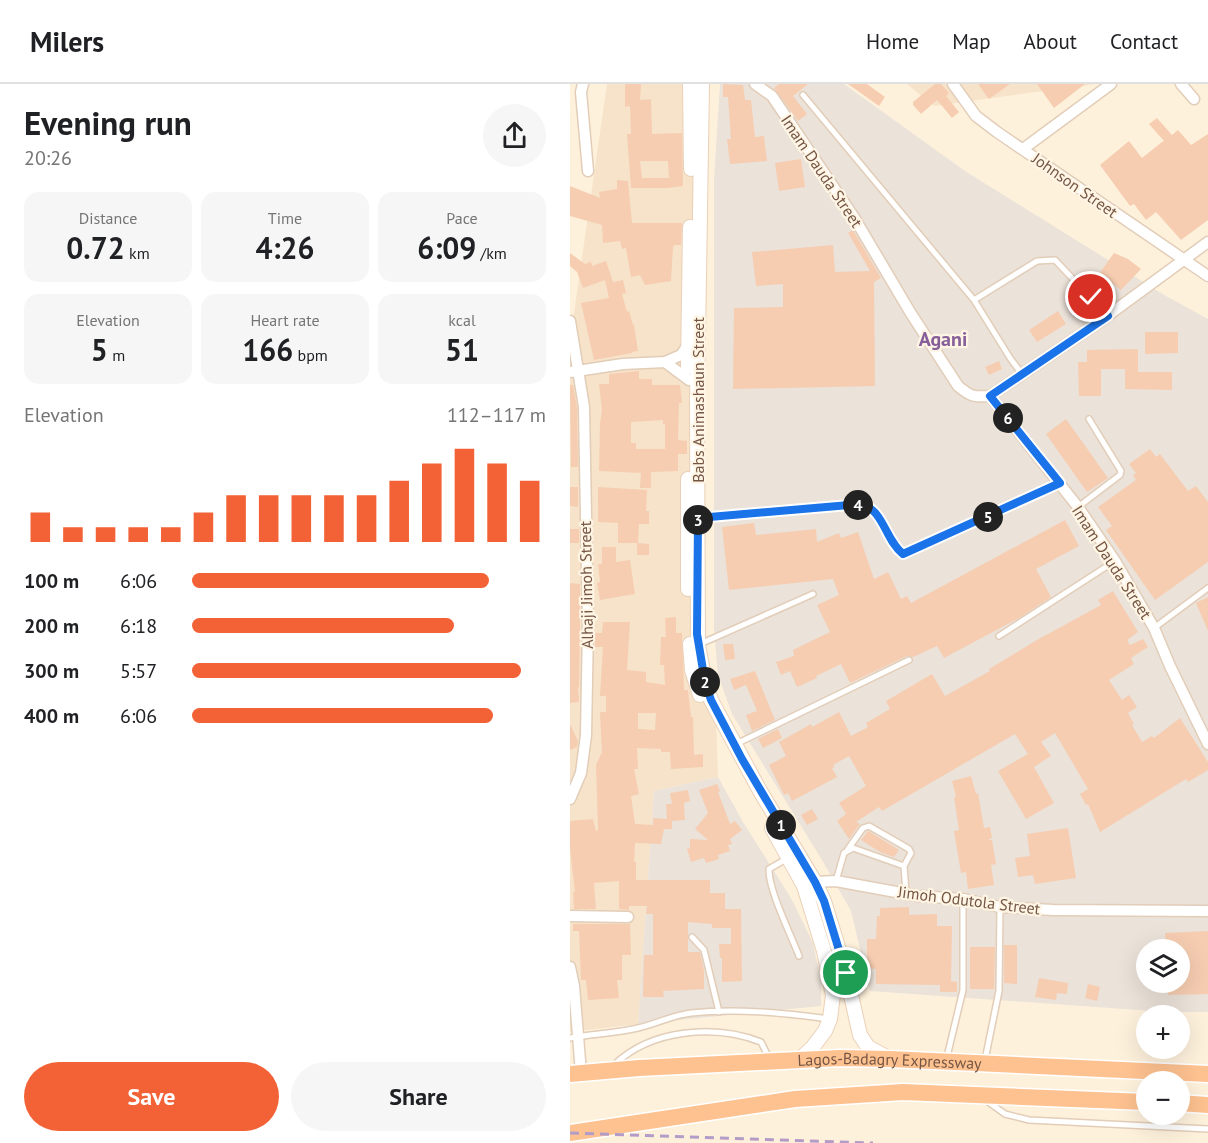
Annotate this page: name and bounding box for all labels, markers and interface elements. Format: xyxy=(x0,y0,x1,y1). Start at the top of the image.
text: Milers xyxy=(30,23,104,60)
text: Home xyxy=(866,28,919,55)
text: Map xyxy=(952,28,991,55)
text: About xyxy=(1024,28,1077,55)
text: Contact xyxy=(1110,28,1178,55)
text: Evening run xyxy=(24,101,192,144)
button: share xyxy=(483,104,546,167)
street label: Imam Dauda Street xyxy=(777,111,867,232)
text: 20:26 xyxy=(24,145,72,171)
street label: Johnson Street xyxy=(1028,148,1122,222)
text: Distance xyxy=(79,208,137,228)
text: Time xyxy=(268,208,302,228)
text: Pace xyxy=(446,208,478,228)
text: 0.72 xyxy=(66,228,125,267)
text: 4:26 xyxy=(255,228,315,267)
text: 6:09 xyxy=(417,228,476,267)
text: km xyxy=(125,243,150,263)
text: /km xyxy=(476,243,507,263)
pin xyxy=(1065,271,1116,322)
icon: check xyxy=(1074,280,1107,313)
text: Elevation xyxy=(76,310,140,330)
text: Heart rate xyxy=(250,310,320,330)
text: kcal xyxy=(448,310,476,330)
street label: Babs Animashaun Street xyxy=(688,317,708,483)
district label: Agani xyxy=(919,326,967,352)
text: 5 xyxy=(91,330,108,369)
text: 166 xyxy=(242,330,293,369)
text: 51 xyxy=(445,330,479,369)
text: m xyxy=(108,345,125,365)
text: bpm xyxy=(293,345,328,365)
text: Elevation xyxy=(24,402,104,428)
text: 112–117 m xyxy=(447,402,546,428)
pin: 6 xyxy=(993,403,1023,433)
text: 6 xyxy=(1003,408,1013,428)
pin: 4 xyxy=(843,490,873,520)
text: 4 xyxy=(853,495,863,515)
street label: Imam Dauda Street xyxy=(1068,501,1157,623)
pin: 5 xyxy=(973,502,1003,532)
pin: 3 xyxy=(683,505,713,535)
text: 5 xyxy=(983,507,993,527)
text: 3 xyxy=(693,510,703,530)
street label: Alhaji Jimoh Street xyxy=(575,520,597,649)
text: 100 m xyxy=(24,568,79,594)
text: 6:06 xyxy=(120,568,157,594)
text: 200 m xyxy=(24,613,79,639)
text: 6:18 xyxy=(120,613,157,639)
text: 300 m xyxy=(24,658,79,684)
text: 5:57 xyxy=(120,658,157,684)
pin: 2 xyxy=(690,667,720,697)
text: 2 xyxy=(700,672,710,692)
text: 400 m xyxy=(24,703,79,729)
text: 6:06 xyxy=(120,703,157,729)
pin: 1 xyxy=(766,810,796,840)
text: 1 xyxy=(776,815,786,835)
street label: Jimoh Odutola Street xyxy=(896,881,1042,919)
map controls xyxy=(1136,939,1190,1125)
button: layers xyxy=(1136,939,1190,993)
pin xyxy=(820,947,871,998)
icon: arrive xyxy=(829,956,862,989)
button: + xyxy=(1136,1005,1190,1059)
street label: Lagos-Badagry Expressway xyxy=(797,1048,983,1073)
button: Save xyxy=(24,1062,279,1131)
button: Share xyxy=(291,1062,546,1131)
button: − xyxy=(1136,1071,1190,1125)

